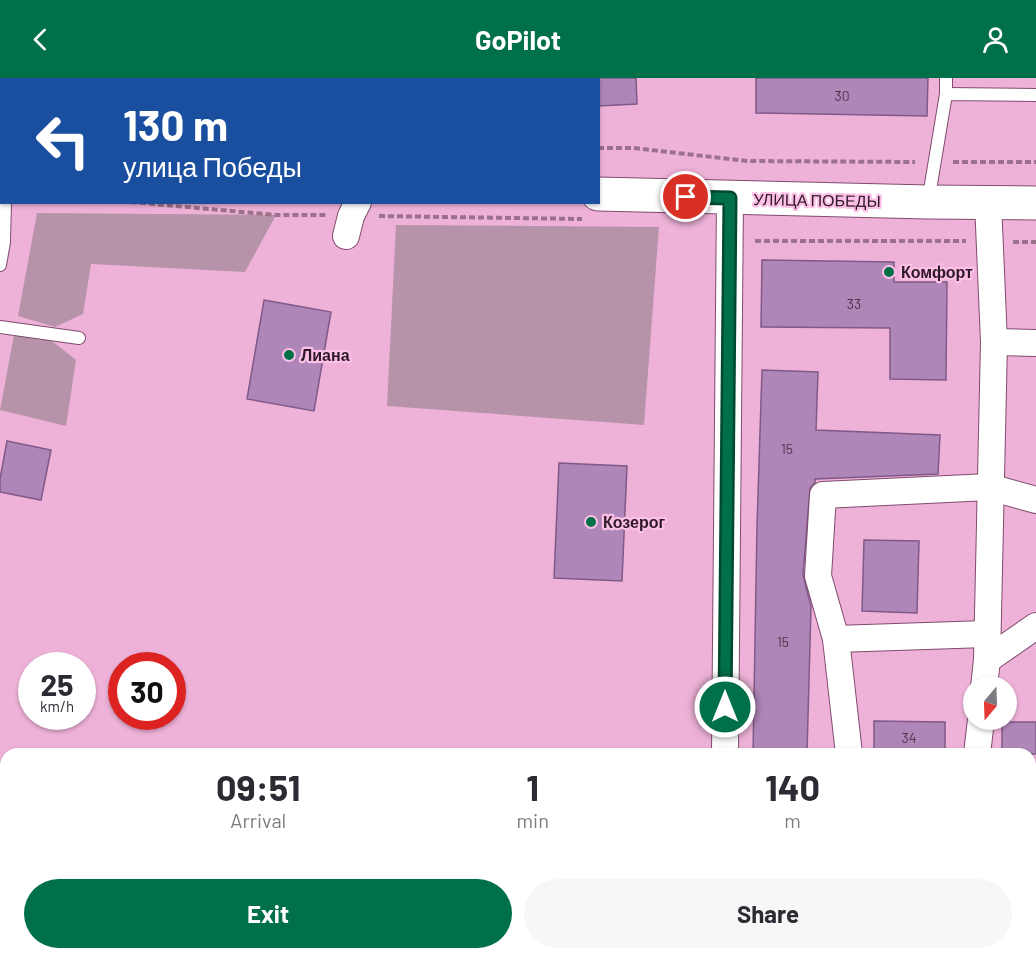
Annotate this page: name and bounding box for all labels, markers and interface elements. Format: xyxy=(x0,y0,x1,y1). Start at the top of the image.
icon: back xyxy=(24,23,57,56)
text: GoPilot xyxy=(475,23,561,55)
icon: person xyxy=(979,23,1012,56)
house number: 30 xyxy=(834,87,850,104)
text: 130 m xyxy=(123,99,228,149)
icon: left xyxy=(24,102,102,180)
text: улица Победы xyxy=(123,150,302,182)
pin xyxy=(660,171,711,222)
icon: arrive xyxy=(669,180,702,213)
street label: УЛИЦА ПОБЕДЫ xyxy=(753,189,881,210)
place label: Комфорт xyxy=(901,262,973,281)
marker: Комфорт xyxy=(882,265,896,279)
house number: 33 xyxy=(847,295,861,312)
place label: Лиана xyxy=(301,345,350,364)
marker: Лиана xyxy=(282,348,296,362)
house number: 15 xyxy=(781,440,793,457)
place label: Козерог xyxy=(603,512,666,531)
marker: Козерог xyxy=(584,515,598,529)
house number: 15 xyxy=(777,633,789,650)
speed limit sign: 30 xyxy=(108,652,186,730)
text: 25 xyxy=(41,666,73,702)
position arrow xyxy=(693,675,757,739)
north arrow xyxy=(963,676,1017,730)
map controls xyxy=(963,676,1017,730)
text: km/h xyxy=(40,697,74,715)
house number: 34 xyxy=(902,729,916,746)
text: 09:51 xyxy=(216,765,301,808)
text: 1 xyxy=(526,765,539,808)
text: 140 xyxy=(765,765,820,808)
text: Arrival xyxy=(230,808,286,832)
text: min xyxy=(517,808,549,832)
text: m xyxy=(784,808,801,832)
button: Exit xyxy=(24,879,512,948)
button: Share xyxy=(524,879,1012,948)

